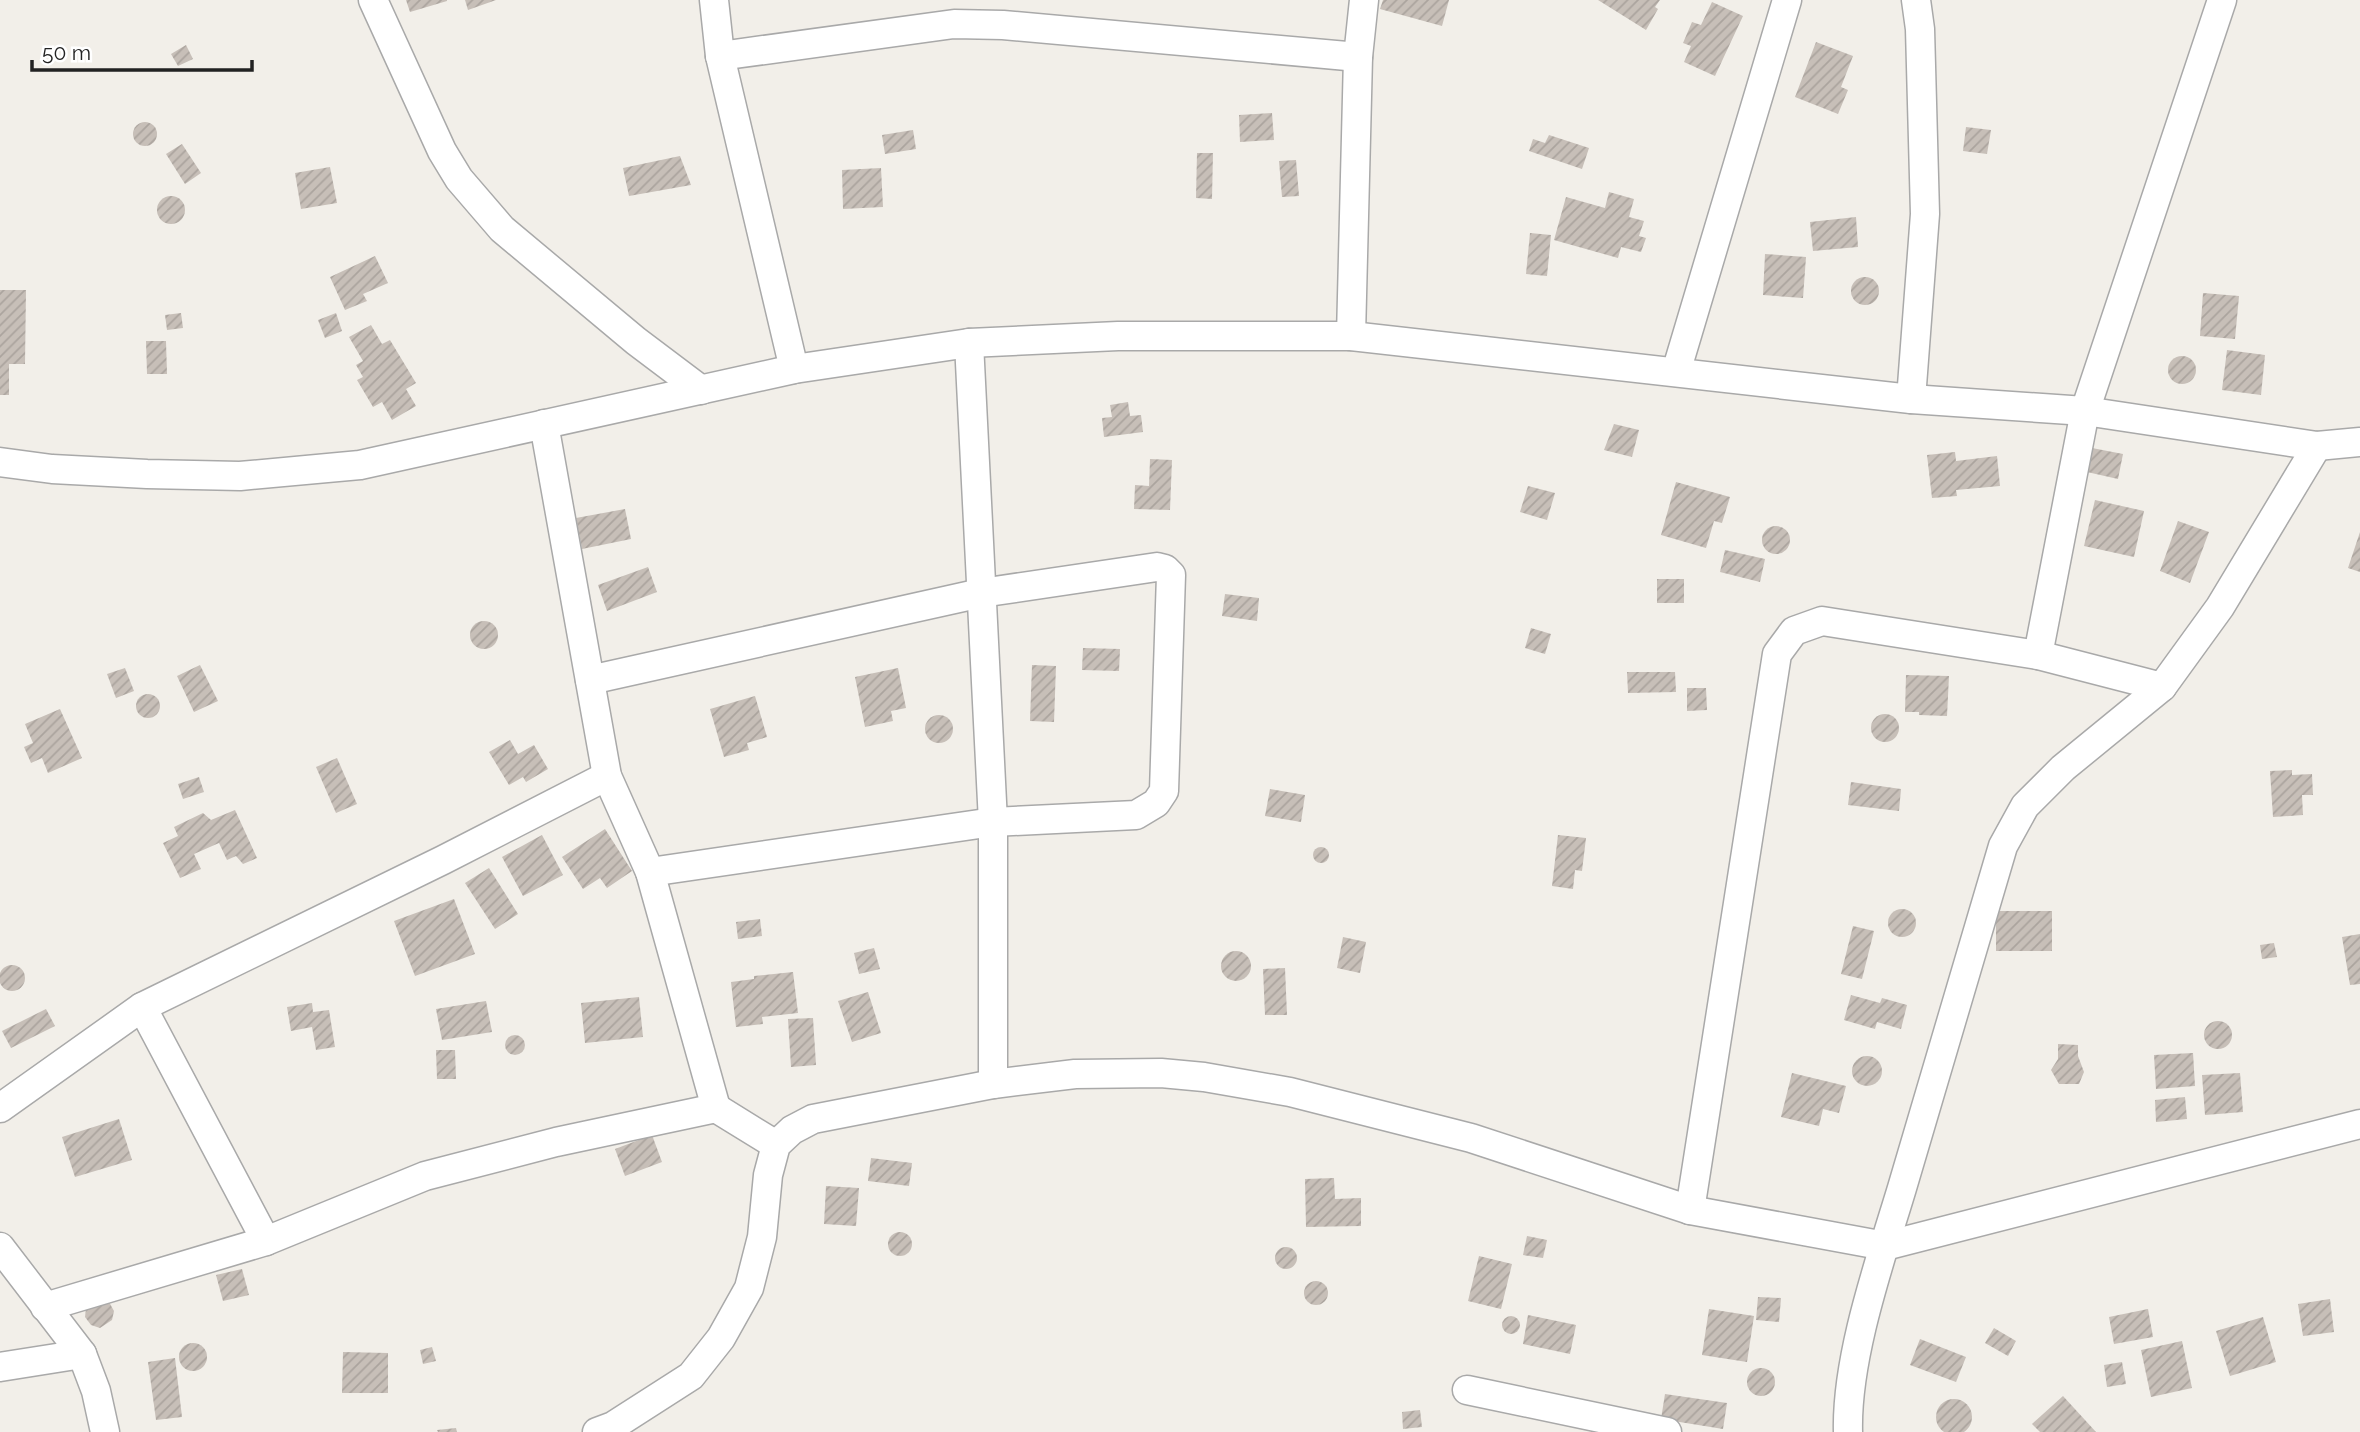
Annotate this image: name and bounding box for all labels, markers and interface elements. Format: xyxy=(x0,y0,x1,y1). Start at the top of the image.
scale bar xyxy=(32,28,252,72)
text: 50 m xyxy=(42,40,91,65)

